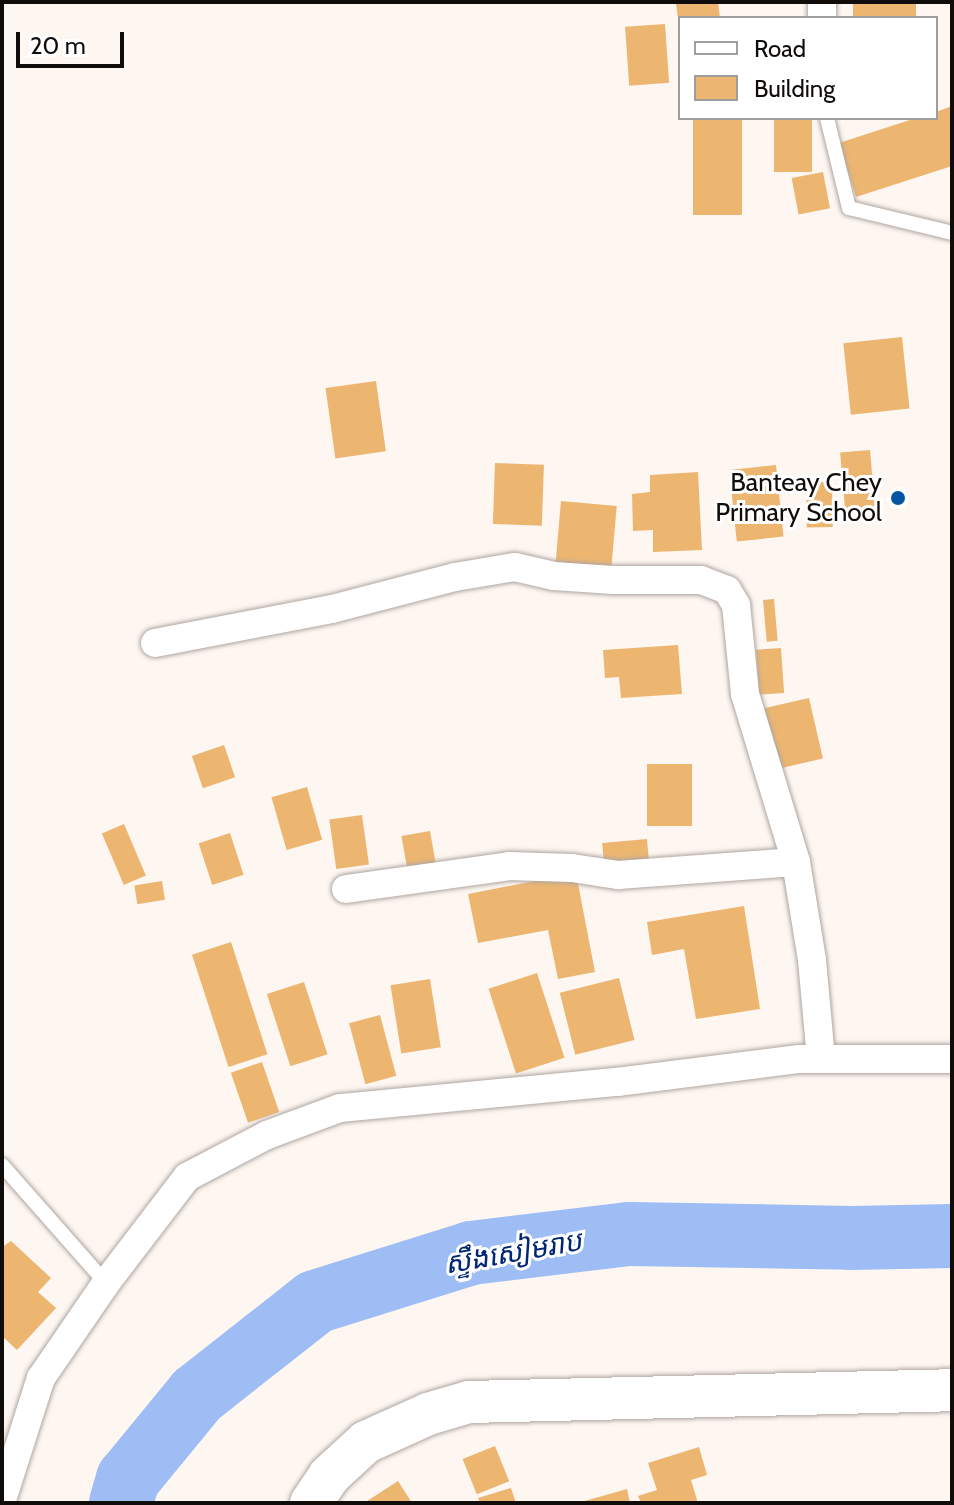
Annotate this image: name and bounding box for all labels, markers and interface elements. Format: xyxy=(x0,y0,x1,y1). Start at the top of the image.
scale bar xyxy=(20,16,128,66)
legend xyxy=(678,16,938,120)
text: 20 m xyxy=(30,31,86,60)
text: Road xyxy=(754,34,806,63)
text: Building xyxy=(754,74,835,103)
place label: Banteay Chey Primary School xyxy=(715,467,882,528)
marker: Banteay Chey Primary School xyxy=(889,489,907,507)
water label: ស្ទឹងសៀមរាប xyxy=(442,1223,584,1281)

